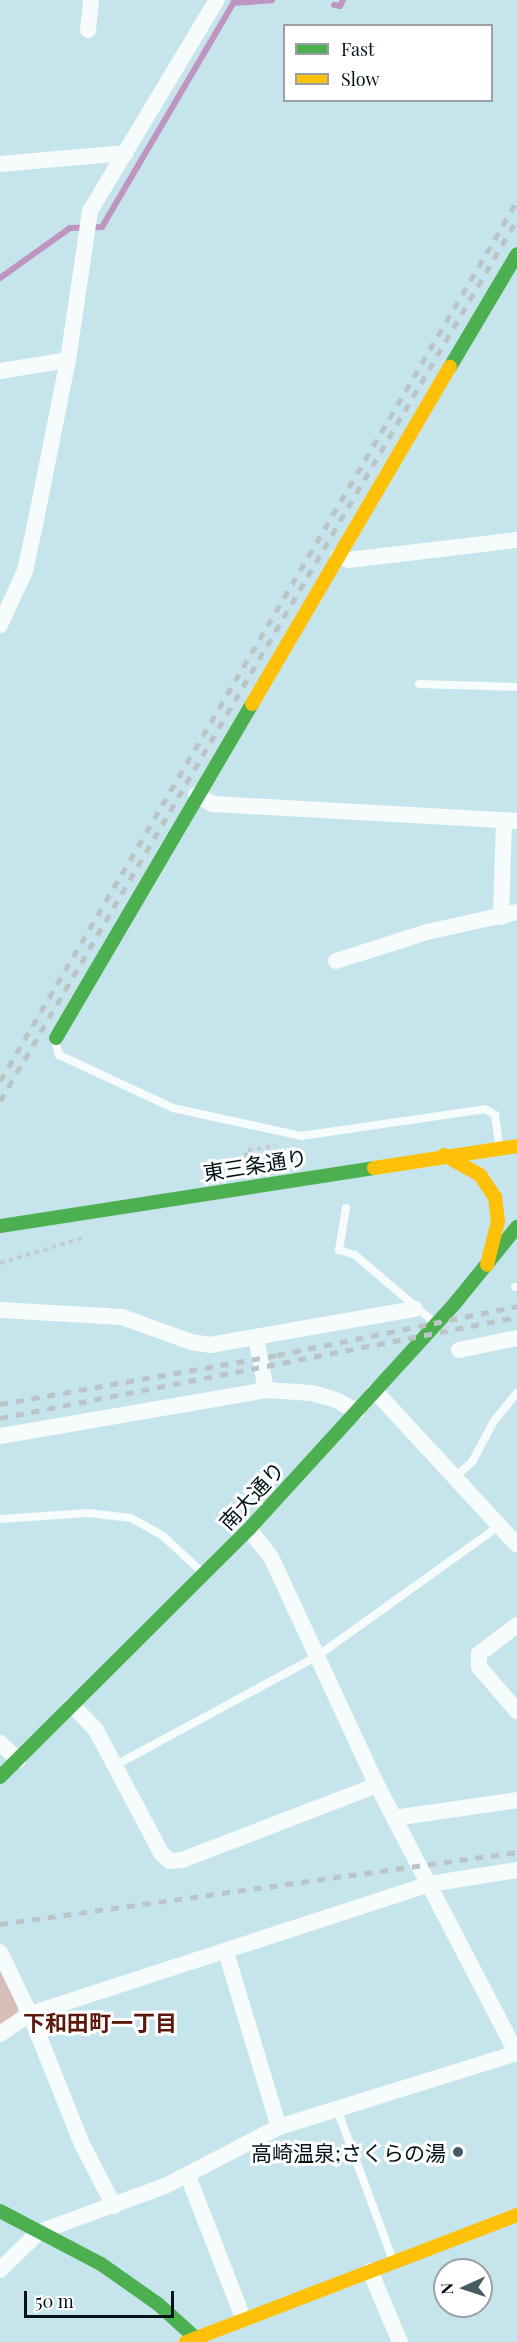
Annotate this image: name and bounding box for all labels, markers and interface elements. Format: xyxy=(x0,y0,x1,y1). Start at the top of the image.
legend xyxy=(283,24,493,102)
text: Fast xyxy=(341,37,374,61)
text: Slow xyxy=(341,67,379,91)
street label: 東三条通り xyxy=(201,1143,309,1185)
street label: 南大通り xyxy=(213,1456,289,1534)
district label: 下和田町一丁目 xyxy=(23,2010,177,2036)
place label: 高崎温泉;さくらの湯 xyxy=(251,2139,446,2165)
marker: 高崎温泉;さくらの湯 xyxy=(451,2145,465,2159)
north arrow xyxy=(433,2258,493,2318)
scale bar xyxy=(27,2279,177,2317)
text: N xyxy=(436,2283,457,2295)
text: 50 m xyxy=(35,2289,74,2313)

